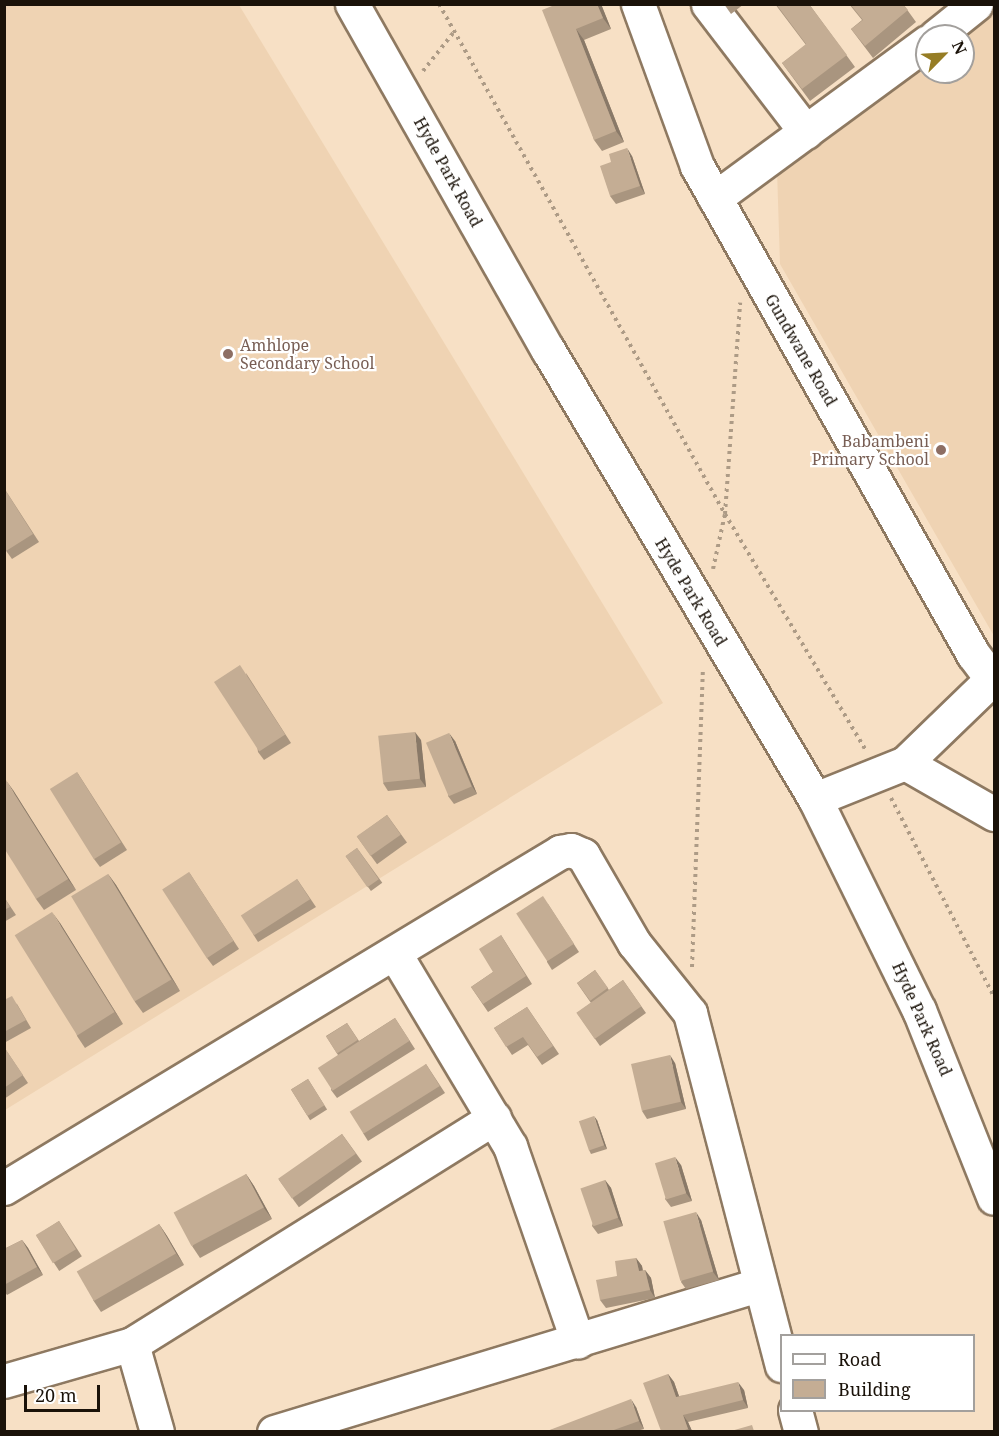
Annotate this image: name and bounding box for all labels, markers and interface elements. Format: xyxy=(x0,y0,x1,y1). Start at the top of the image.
north arrow xyxy=(915,24,975,84)
text: N xyxy=(947,37,972,58)
street label: Hyde Park Road xyxy=(410,114,486,230)
street label: Gundwane Road xyxy=(761,291,841,409)
place label: Amhlope Secondary School xyxy=(240,335,374,373)
marker: Amhlope Secondary School xyxy=(221,347,235,361)
place label: Babambeni Primary School xyxy=(812,431,929,469)
marker: Babambeni Primary School xyxy=(934,443,948,457)
street label: Hyde Park Road xyxy=(651,535,731,649)
street label: Hyde Park Road xyxy=(888,959,956,1079)
legend xyxy=(780,1334,975,1412)
text: Road xyxy=(838,1347,881,1371)
scale bar xyxy=(27,1373,104,1411)
text: Building xyxy=(838,1377,911,1401)
text: 20 m xyxy=(35,1383,77,1407)

